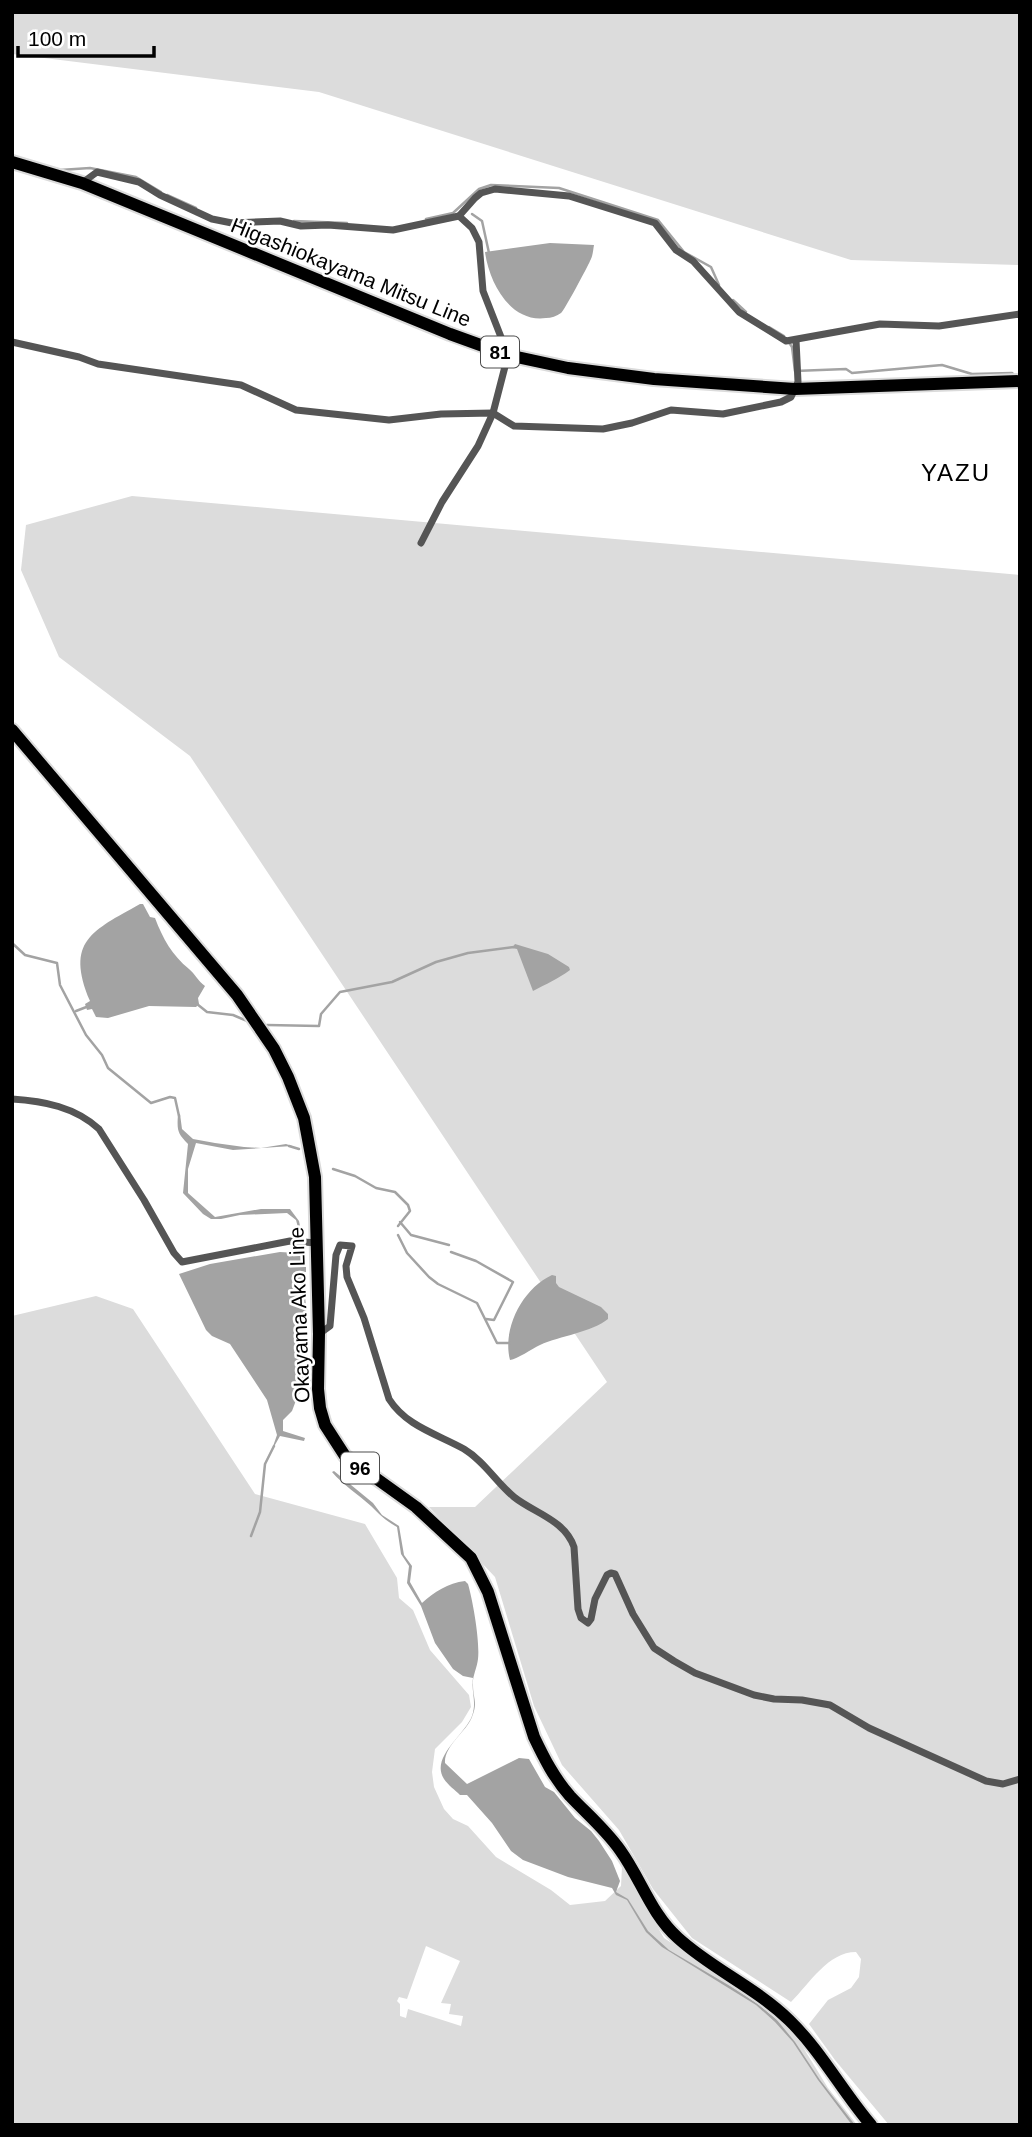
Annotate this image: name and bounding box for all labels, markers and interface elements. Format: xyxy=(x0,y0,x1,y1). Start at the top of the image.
scale bar xyxy=(18,14,154,58)
text: 100 m xyxy=(28,27,86,50)
street label: Higashiokayama Mitsu Line xyxy=(228,213,474,331)
road number: 81 xyxy=(481,336,519,368)
district label: YAZU xyxy=(921,459,991,486)
street label: Okayama Ako Line xyxy=(284,1227,314,1403)
road number: 96 xyxy=(341,1452,379,1484)

